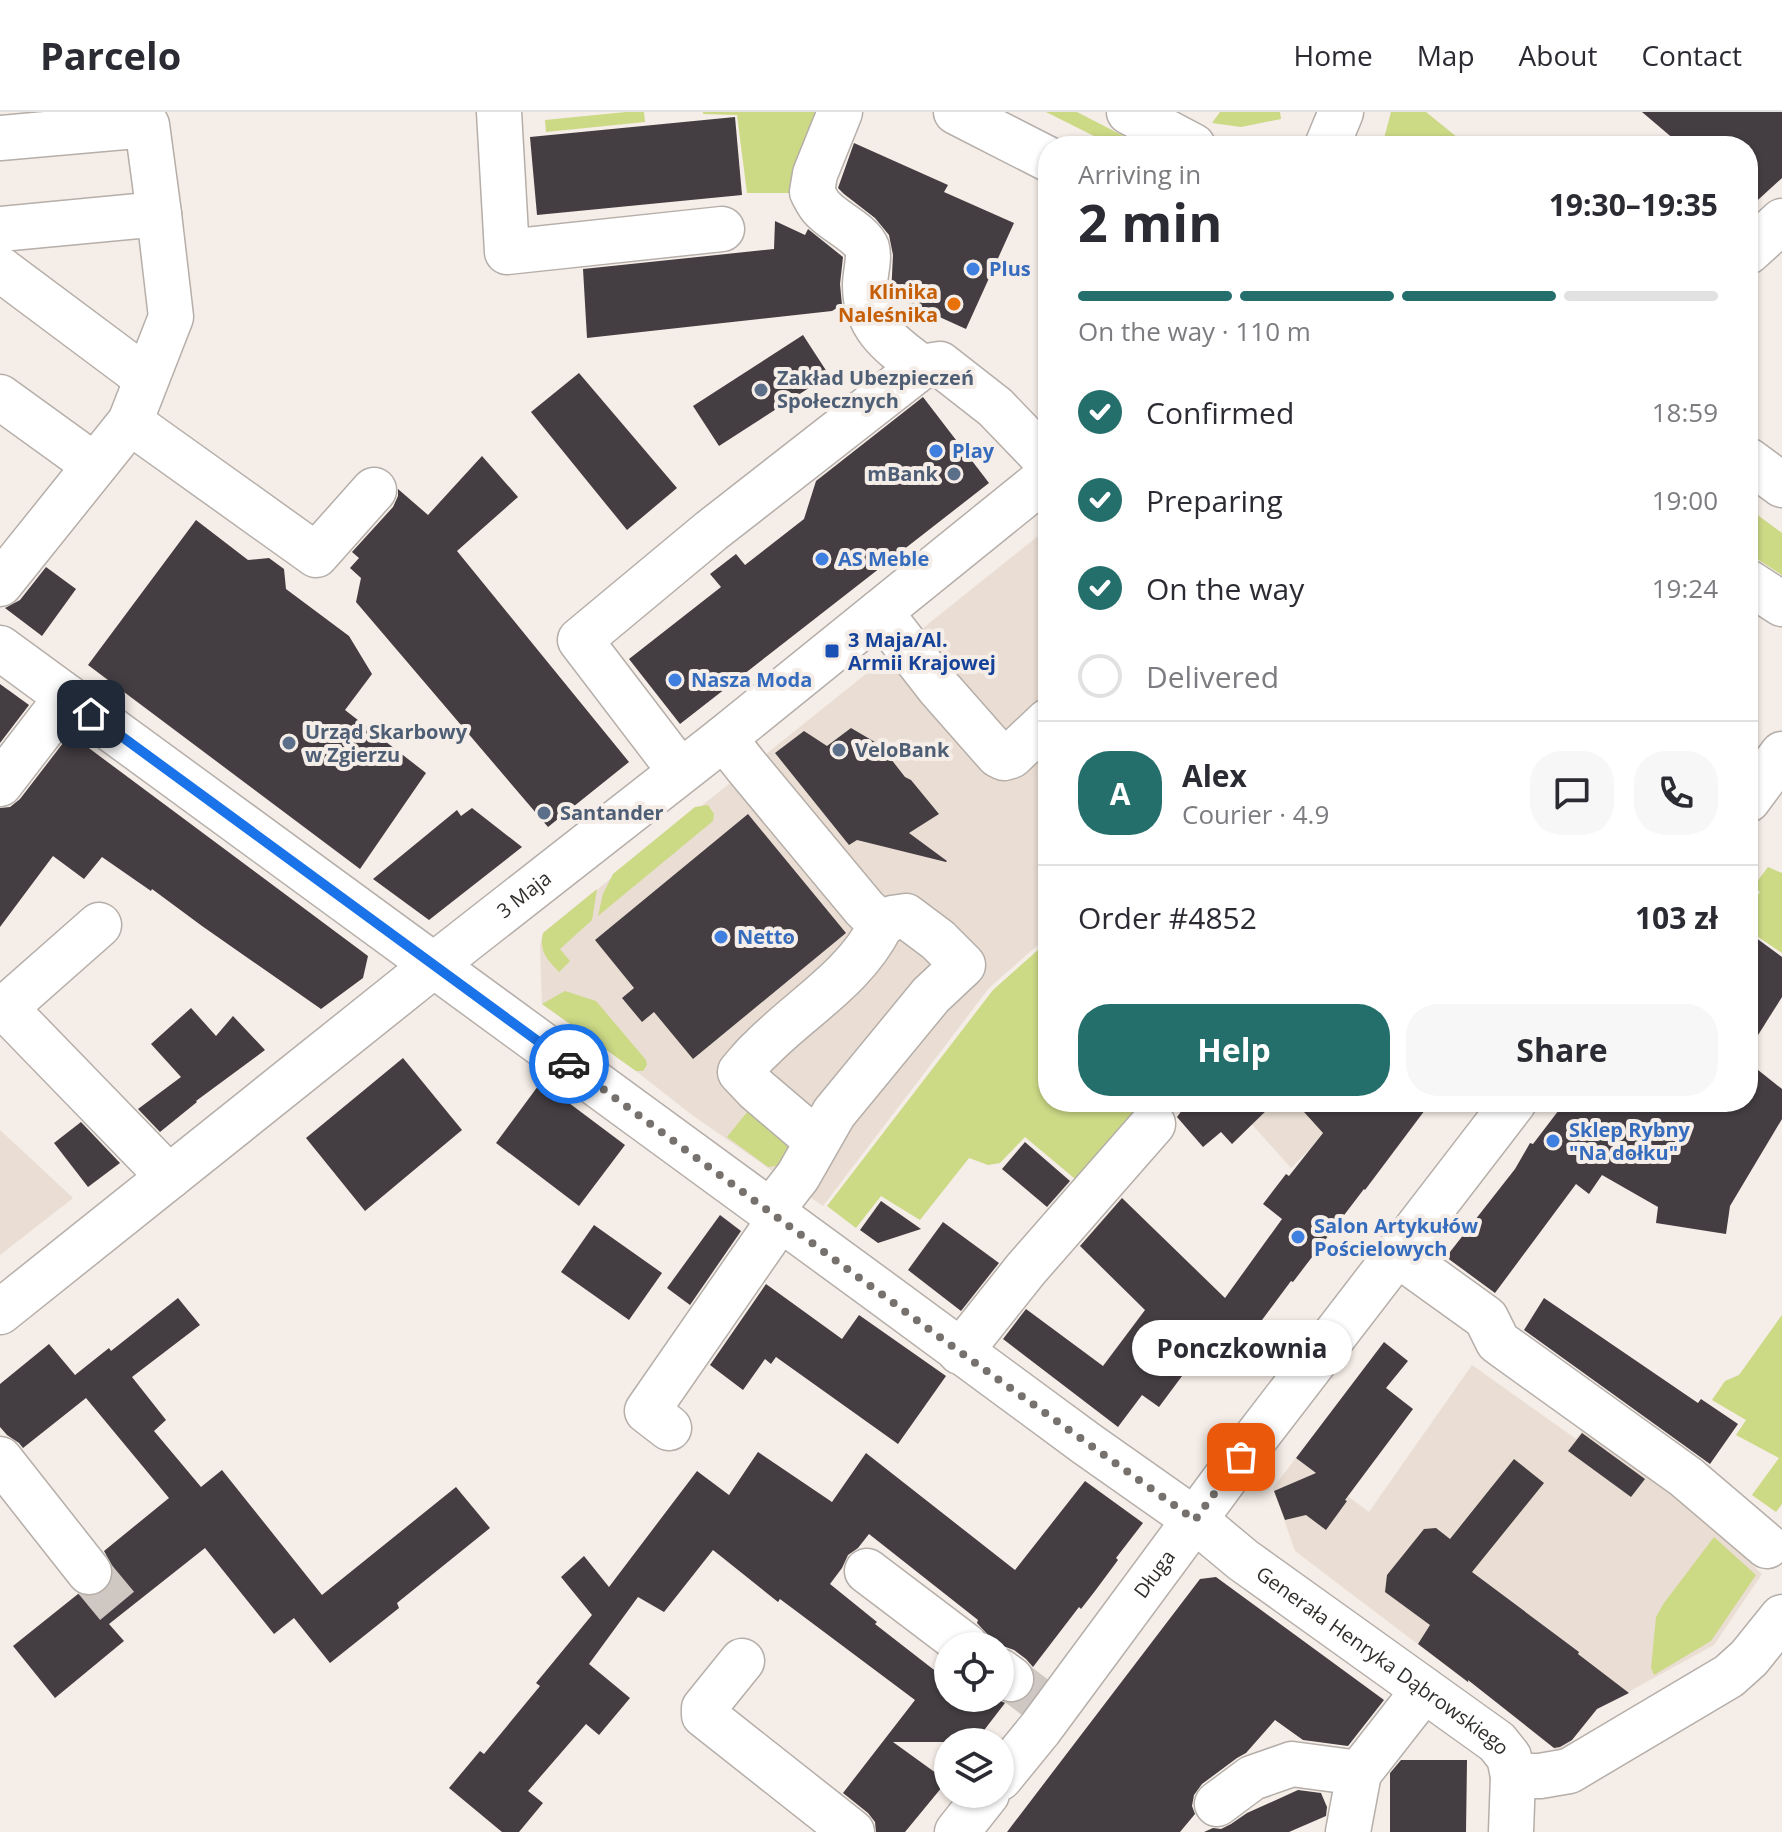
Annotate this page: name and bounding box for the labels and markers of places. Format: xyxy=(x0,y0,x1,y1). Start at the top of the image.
place label: Plus xyxy=(989,255,1031,282)
marker: Plus xyxy=(964,260,982,278)
place label: Klinika Naleśnika xyxy=(838,278,938,328)
marker: Klinika Naleśnika xyxy=(945,295,963,313)
place label: Zakład Ubezpieczeń Społecznych xyxy=(777,364,974,414)
marker: Zakład Ubezpieczeń Społecznych xyxy=(752,381,770,399)
place label: Play xyxy=(952,437,995,464)
marker: Play xyxy=(927,442,945,460)
place label: mBank xyxy=(867,460,939,487)
marker: mBank xyxy=(945,465,963,483)
place label: AS Meble xyxy=(838,545,929,572)
marker: AS Meble xyxy=(813,550,831,568)
place label: 3 Maja/Al. Armii Krajowej xyxy=(848,626,996,676)
marker: 3 Maja/Al. Armii Krajowej xyxy=(823,642,841,660)
place label: Nasza Moda xyxy=(691,666,812,693)
marker: Nasza Moda xyxy=(666,671,684,689)
pin xyxy=(57,680,125,748)
place label: Urząd Skarbowy w Zgierzu xyxy=(305,718,468,768)
marker: Urząd Skarbowy w Zgierzu xyxy=(280,734,298,752)
place label: VeloBank xyxy=(855,736,950,763)
marker: VeloBank xyxy=(830,741,848,759)
place label: Santander xyxy=(560,799,664,826)
marker: Santander xyxy=(535,804,553,822)
place label: Netto xyxy=(737,923,795,950)
marker: Netto xyxy=(712,928,730,946)
place label: Sklep Rybny "Na dołku" xyxy=(1569,1116,1691,1166)
marker: Sklep Rybny "Na dołku" xyxy=(1544,1132,1562,1150)
place label: Salon Artykułów Pościelowych xyxy=(1314,1212,1478,1262)
marker: Salon Artykułów Pościelowych xyxy=(1289,1228,1307,1246)
callout: Ponczkownia xyxy=(1131,1321,1351,1377)
pin xyxy=(1207,1423,1275,1491)

